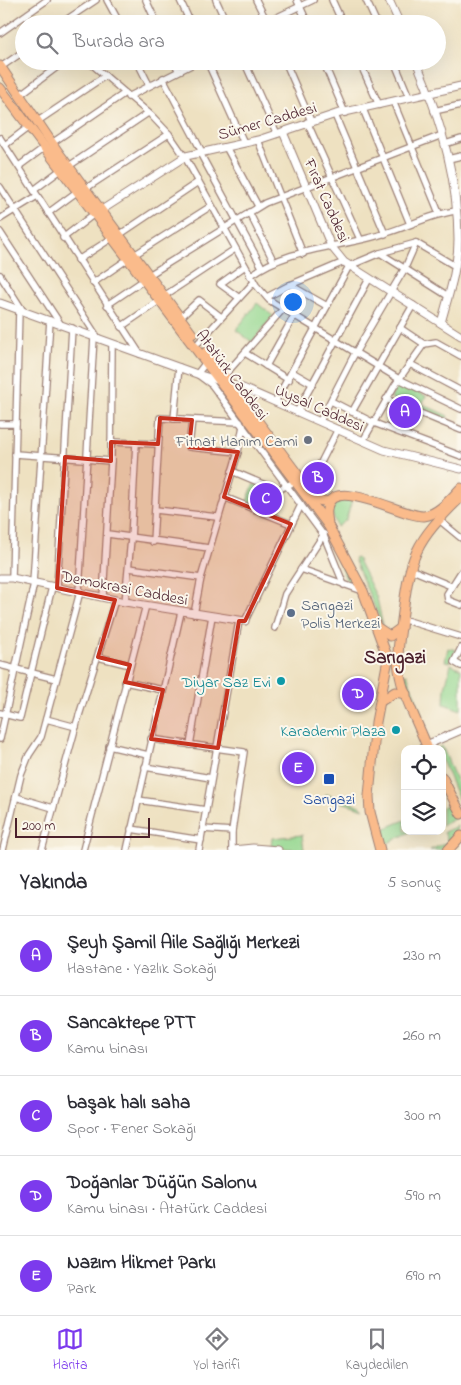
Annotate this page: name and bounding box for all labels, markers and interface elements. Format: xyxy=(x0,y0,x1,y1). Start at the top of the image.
search box xyxy=(15,15,446,70)
icon: search xyxy=(33,29,61,57)
text: Burada ara xyxy=(73,29,165,56)
street label: Sümer Caddesi xyxy=(215,96,320,147)
street label: Fırat Caddesi xyxy=(297,154,355,247)
your location xyxy=(280,289,306,315)
street label: Atatürk Caddesi xyxy=(189,325,274,426)
street label: Uysal Caddesi xyxy=(270,378,368,439)
pin: A xyxy=(389,393,421,431)
place label: Fitnat Hanım Cami xyxy=(175,430,298,454)
marker: Fitnat Hanım Cami xyxy=(302,434,314,446)
pin: B xyxy=(302,459,334,497)
pin: C xyxy=(250,480,282,518)
street label: Demokrasi Caddesi xyxy=(58,565,190,613)
place label: Sarıgazi Polis Merkezi xyxy=(301,594,381,636)
marker: Sarıgazi Polis Merkezi xyxy=(285,607,297,619)
district label: Sarıgazi xyxy=(364,645,426,674)
place label: Diyar Saz Evi xyxy=(181,671,271,695)
marker: Diyar Saz Evi xyxy=(275,675,287,687)
pin: D xyxy=(342,675,374,713)
place label: Karademir Plaza xyxy=(281,720,386,744)
marker: Karademir Plaza xyxy=(390,724,402,736)
map controls xyxy=(401,745,446,835)
button: locate xyxy=(401,745,446,790)
pin: E xyxy=(282,749,314,787)
marker: Sarıgazi xyxy=(322,772,336,786)
place label: Sarıgazi xyxy=(303,788,355,812)
button: layers xyxy=(401,790,446,835)
scale bar xyxy=(15,815,150,838)
text: 200 m xyxy=(22,816,55,837)
text: Yakında xyxy=(20,868,87,898)
text: 5 sonuç xyxy=(387,871,441,895)
text: Şeyh Şamil Aile Sağlığı Merkezi xyxy=(67,930,300,957)
text: A xyxy=(31,944,41,968)
text: 230 m xyxy=(403,944,441,968)
text: Hastane · Yazlık Sokağı xyxy=(67,957,217,981)
text: Sancaktepe PTT xyxy=(67,1010,196,1037)
text: B xyxy=(31,1024,41,1048)
text: 260 m xyxy=(403,1024,441,1048)
text: Kamu binası xyxy=(67,1037,148,1061)
text: başak halı saha xyxy=(67,1090,190,1117)
text: C xyxy=(32,1104,40,1128)
text: 300 m xyxy=(404,1104,441,1128)
text: Spor · Fener Sokağı xyxy=(67,1117,196,1141)
text: Doğanlar Düğün Salonu xyxy=(67,1170,257,1197)
text: D xyxy=(30,1184,42,1208)
text: 590 m xyxy=(404,1184,441,1208)
text: Kamu binası · Atatürk Caddesi xyxy=(67,1197,267,1221)
text: Nazım Hikmet Parkı xyxy=(67,1250,216,1277)
text: E xyxy=(31,1264,41,1288)
text: 690 m xyxy=(406,1264,441,1288)
text: Park xyxy=(67,1277,96,1301)
tab: Harita xyxy=(53,1325,88,1376)
tab: Yol tarifi xyxy=(193,1325,240,1376)
tab: Kaydedilen xyxy=(346,1325,408,1376)

